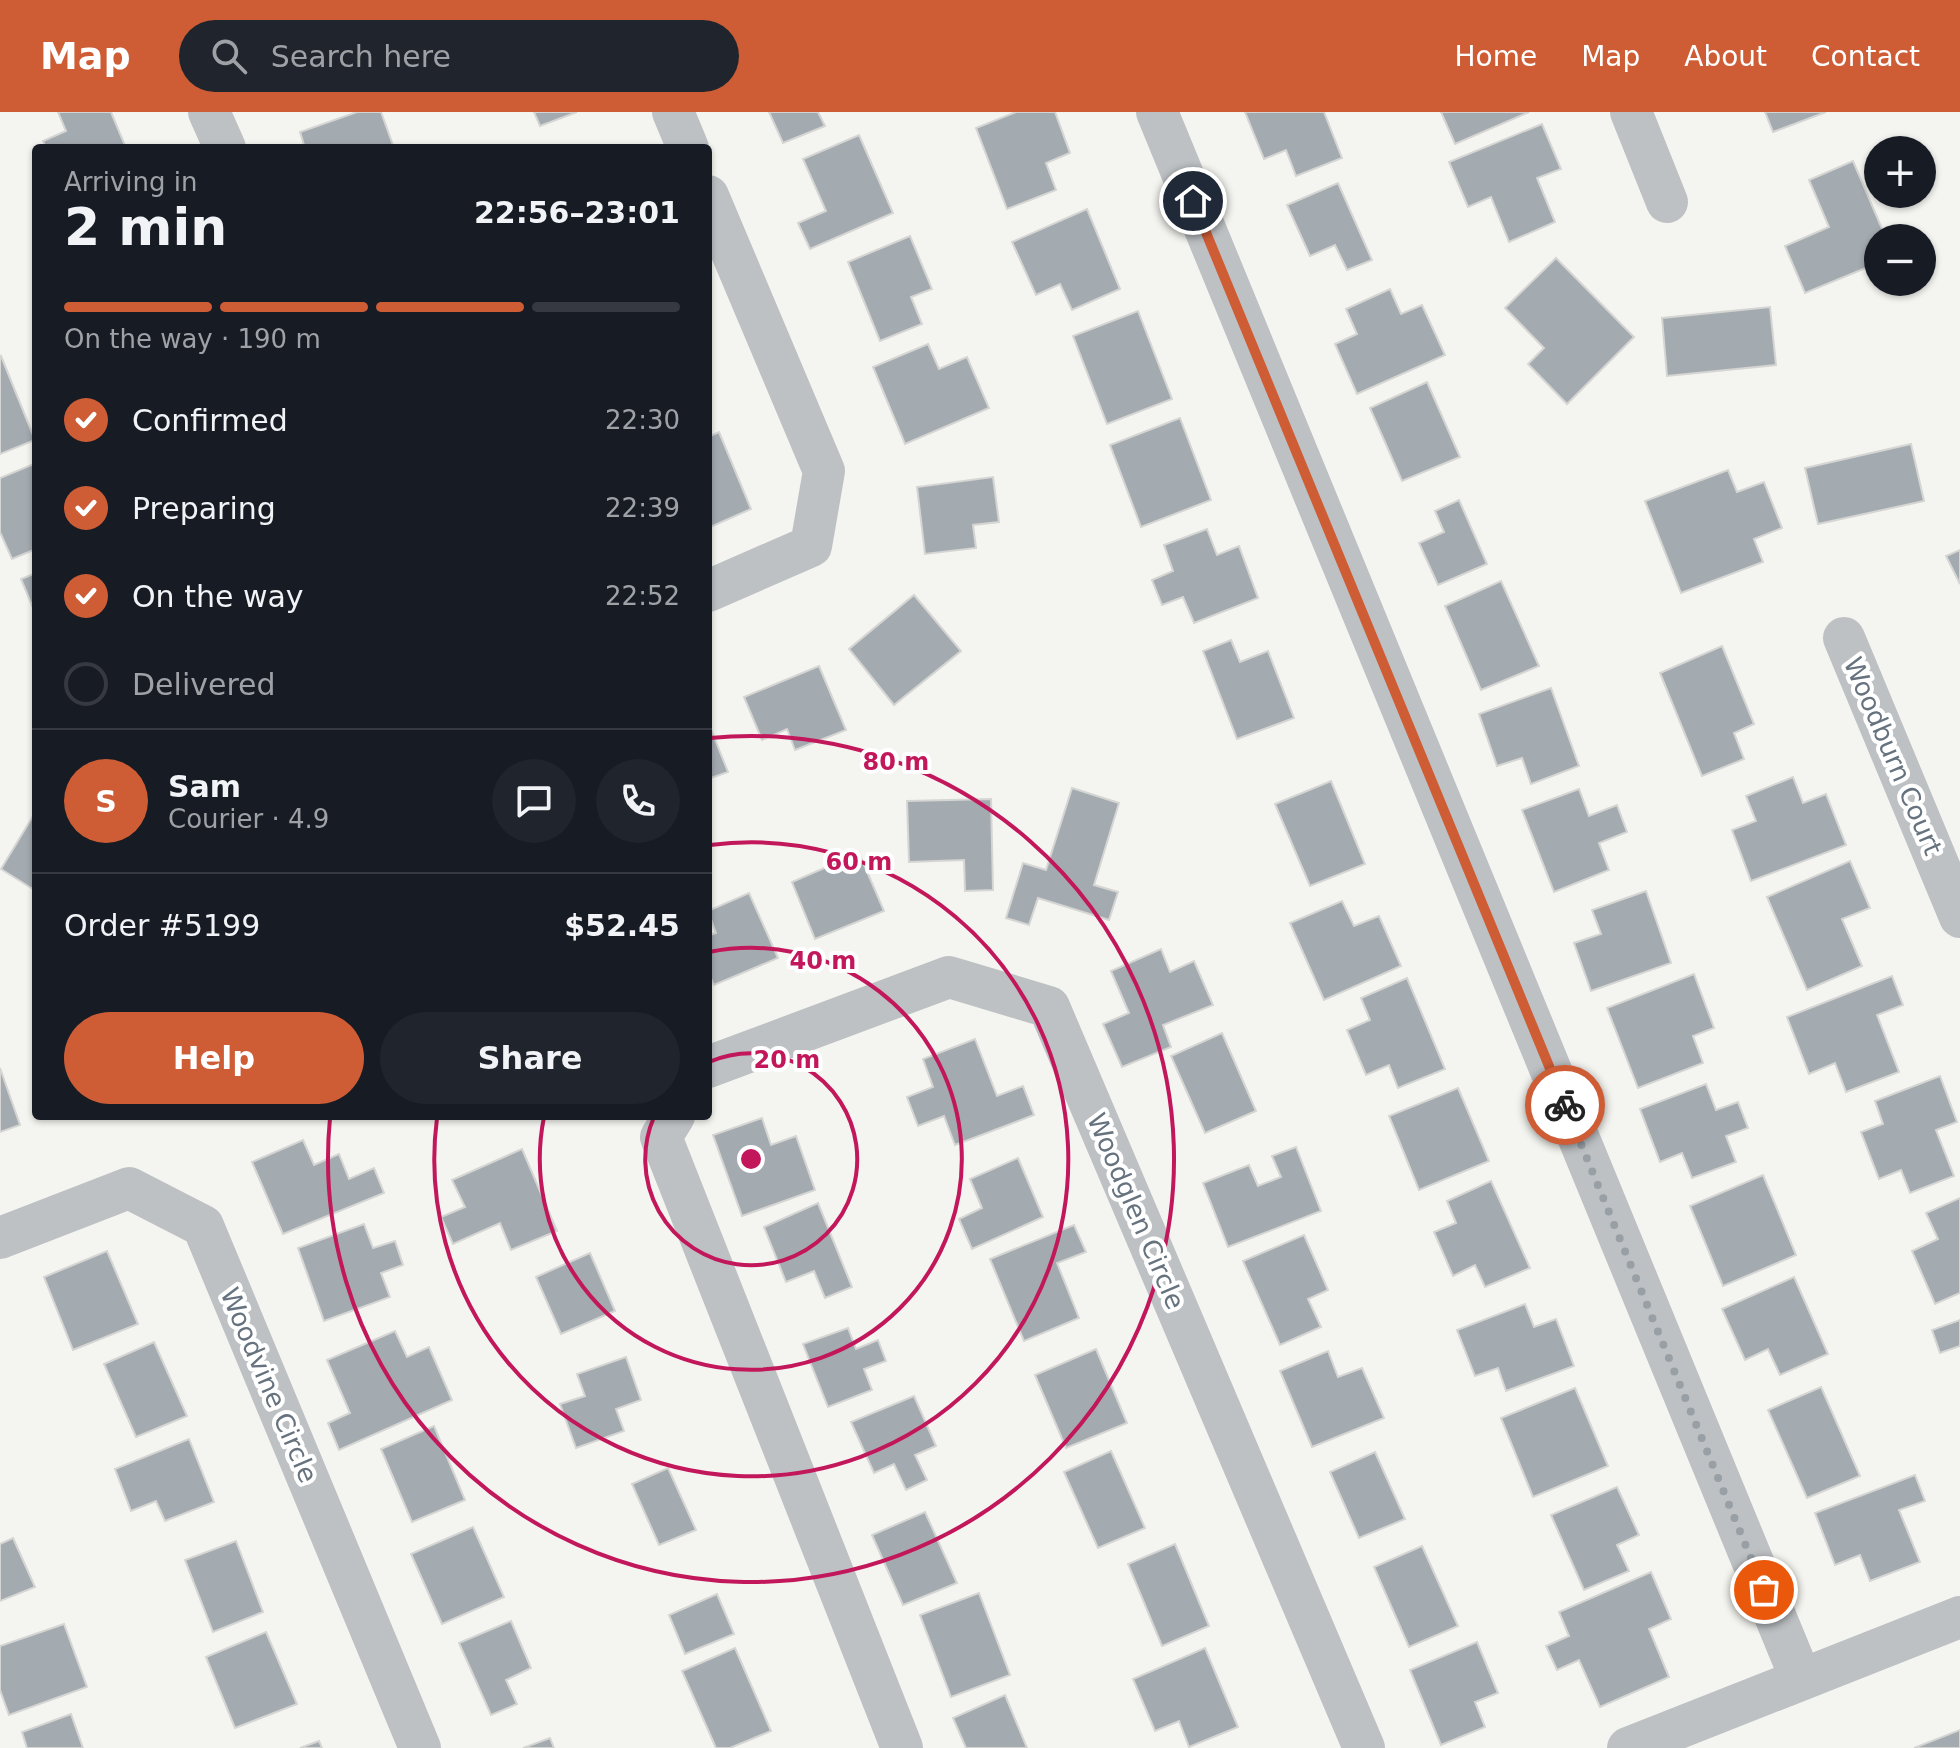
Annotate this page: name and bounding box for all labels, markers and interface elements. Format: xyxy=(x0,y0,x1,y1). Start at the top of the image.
search box xyxy=(179,20,739,92)
text: Map xyxy=(40,34,131,78)
icon: search xyxy=(207,34,251,78)
text: Search here xyxy=(271,39,451,74)
text: Home xyxy=(1454,40,1537,73)
text: Map xyxy=(1581,40,1640,73)
text: About xyxy=(1684,40,1767,73)
text: Contact xyxy=(1811,40,1920,73)
map controls xyxy=(1864,136,1936,296)
button: + xyxy=(1864,136,1936,208)
text: Arriving in xyxy=(64,167,198,197)
pin xyxy=(1159,167,1227,235)
icon: home xyxy=(1171,179,1215,223)
text: 22:56–23:01 xyxy=(474,195,680,230)
text: 2 min xyxy=(64,197,227,257)
button: − xyxy=(1864,224,1936,296)
text: On the way · 190 m xyxy=(64,324,321,354)
icon: check xyxy=(64,398,108,442)
text: Confirmed xyxy=(132,403,288,438)
text: 22:30 xyxy=(605,405,680,435)
icon: check xyxy=(64,486,108,530)
text: Preparing xyxy=(132,491,276,526)
text: 22:39 xyxy=(605,493,680,523)
icon: check xyxy=(64,574,108,618)
text: On the way xyxy=(132,579,304,614)
text: 22:52 xyxy=(605,581,680,611)
street label: Woodburn Court xyxy=(1838,653,1948,859)
text: Delivered xyxy=(132,667,276,702)
text: 80 m xyxy=(863,748,929,776)
button: chat xyxy=(492,759,576,843)
button: phone xyxy=(596,759,680,843)
text: Sam xyxy=(168,769,241,804)
text: S xyxy=(95,784,117,819)
text: Courier · 4.9 xyxy=(168,804,329,834)
text: 60 m xyxy=(826,848,892,876)
text: Order #5199 xyxy=(64,908,260,943)
text: $52.45 xyxy=(564,908,680,943)
text: 40 m xyxy=(790,947,856,975)
button: Help xyxy=(64,1012,364,1104)
button: Share xyxy=(380,1012,680,1104)
text: 20 m xyxy=(754,1046,820,1074)
courier xyxy=(1525,1065,1605,1145)
icon: bike xyxy=(1543,1083,1587,1127)
street label: Woodglen Circle xyxy=(1081,1108,1191,1314)
centre of rings xyxy=(737,1145,765,1173)
street label: Woodvine Circle xyxy=(214,1283,324,1487)
pin xyxy=(1730,1556,1798,1624)
icon: bag xyxy=(1742,1568,1786,1612)

